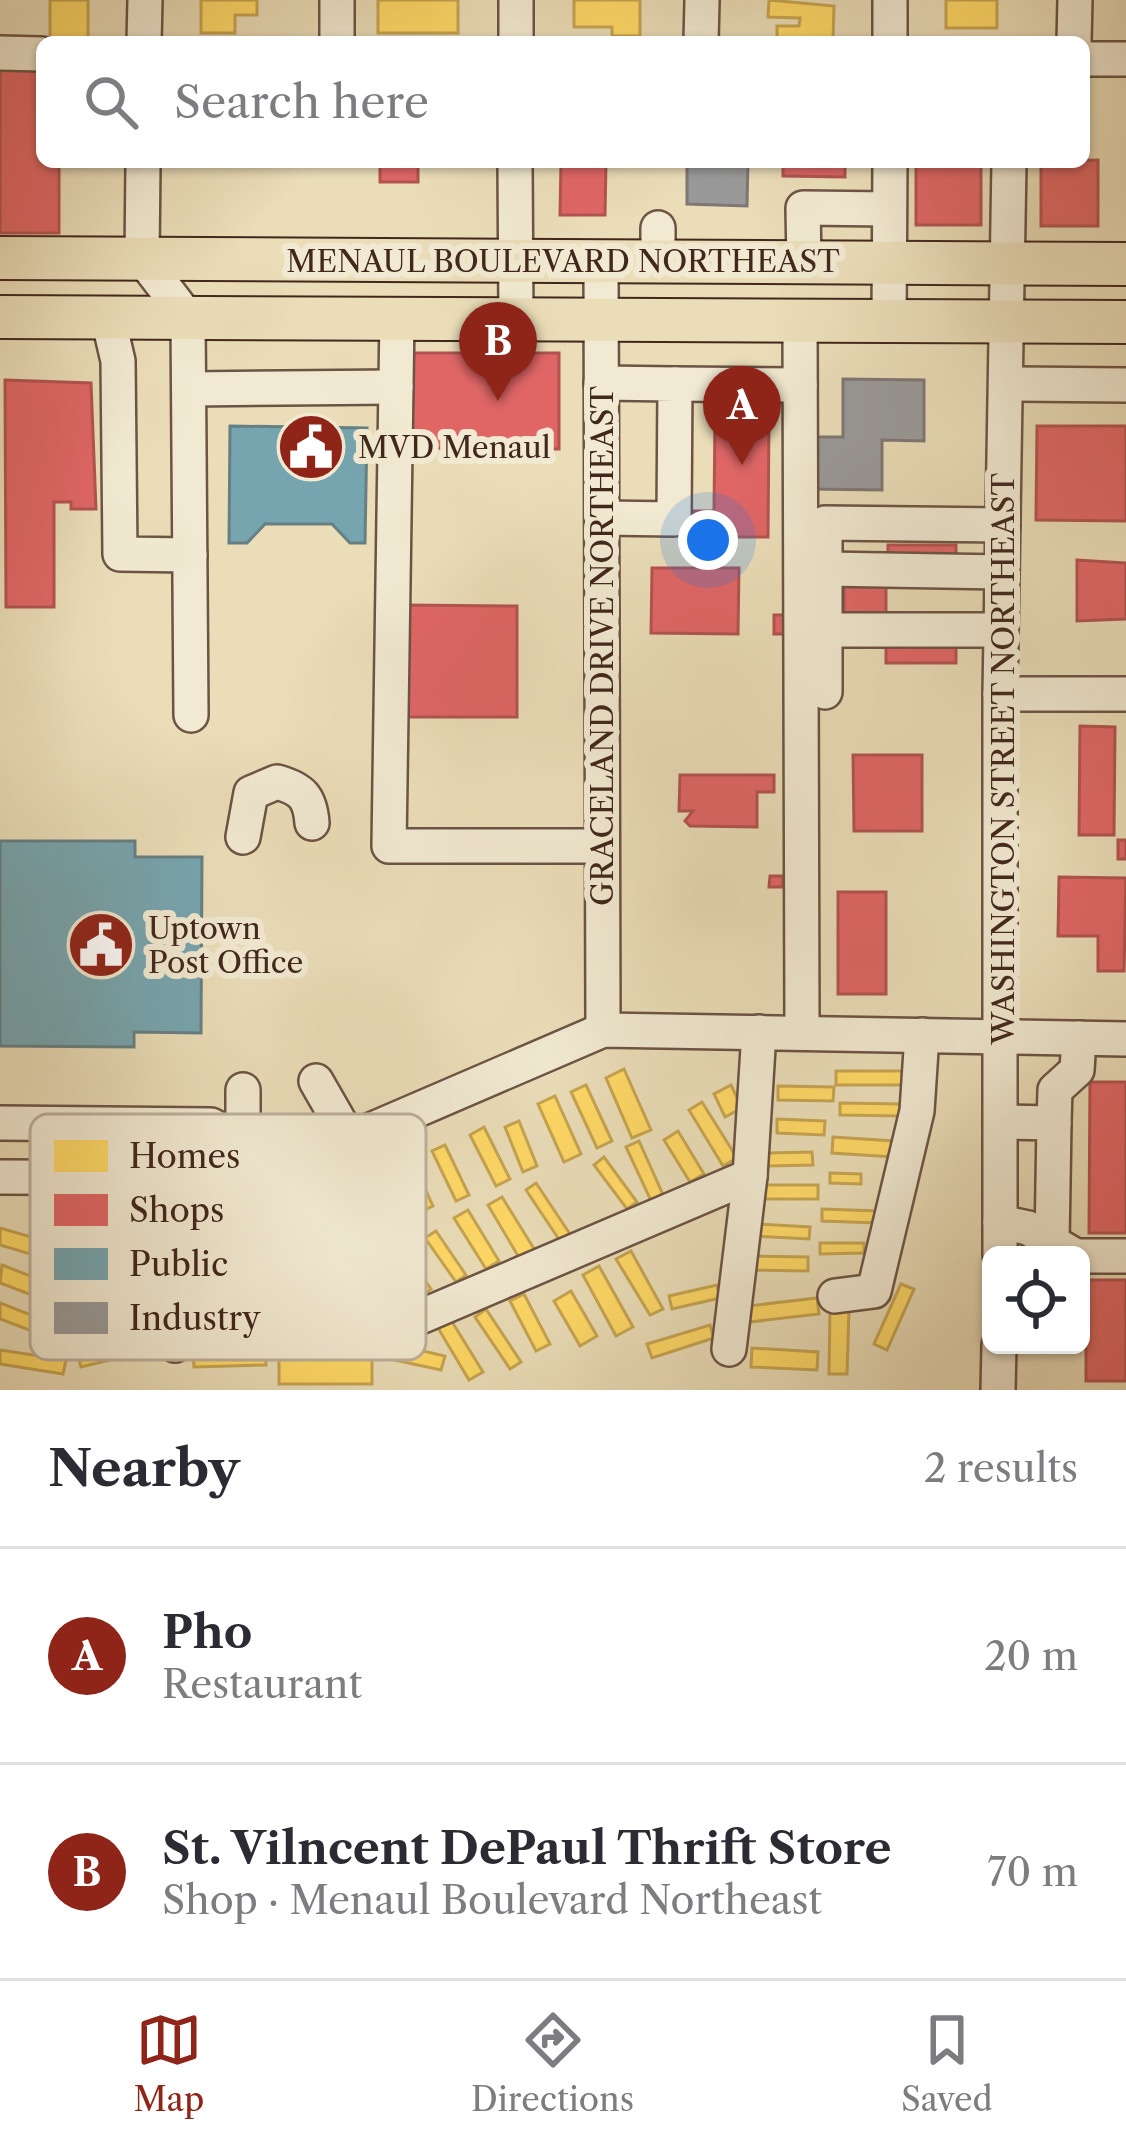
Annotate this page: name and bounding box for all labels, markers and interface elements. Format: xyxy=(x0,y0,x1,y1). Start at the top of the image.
search box xyxy=(36,36,1090,168)
icon: search xyxy=(78,69,144,135)
text: Search here xyxy=(174,74,429,130)
street label: MENAUL BOULEVARD NORTHEAST xyxy=(286,243,840,280)
pin: B xyxy=(459,302,537,401)
pin: A xyxy=(703,366,781,465)
street label: GRACELAND DRIVE NORTHEAST xyxy=(584,386,621,906)
public building icon: MVD Menaul xyxy=(276,412,346,482)
place label: MVD Menaul xyxy=(358,429,551,466)
street label: WASHINGTON STREET NORTHEAST xyxy=(985,473,1022,1046)
your location xyxy=(678,510,738,570)
public building icon: Uptown Post Office xyxy=(66,910,136,980)
place label: Uptown Post Office xyxy=(148,910,303,981)
legend xyxy=(30,1114,426,1360)
text: Homes xyxy=(129,1136,240,1177)
text: Shops xyxy=(129,1190,224,1231)
text: Public xyxy=(129,1244,228,1285)
map controls xyxy=(982,1246,1090,1354)
button: locate xyxy=(982,1246,1090,1354)
text: Industry xyxy=(129,1298,261,1339)
text: Nearby xyxy=(48,1437,240,1499)
text: 2 results xyxy=(924,1444,1078,1492)
text: Pho xyxy=(162,1604,252,1660)
text: A xyxy=(72,1632,102,1680)
text: 20 m xyxy=(984,1632,1078,1680)
text: Restaurant xyxy=(162,1660,362,1708)
text: St. Vilncent DePaul Thrift Store xyxy=(162,1820,891,1876)
text: B xyxy=(73,1848,102,1896)
text: 70 m xyxy=(987,1848,1078,1896)
text: Shop · Menaul Boulevard Northeast xyxy=(162,1876,822,1924)
tab: Map xyxy=(133,2007,204,2120)
tab: Directions xyxy=(471,2007,634,2120)
tab: Saved xyxy=(901,2007,993,2120)

